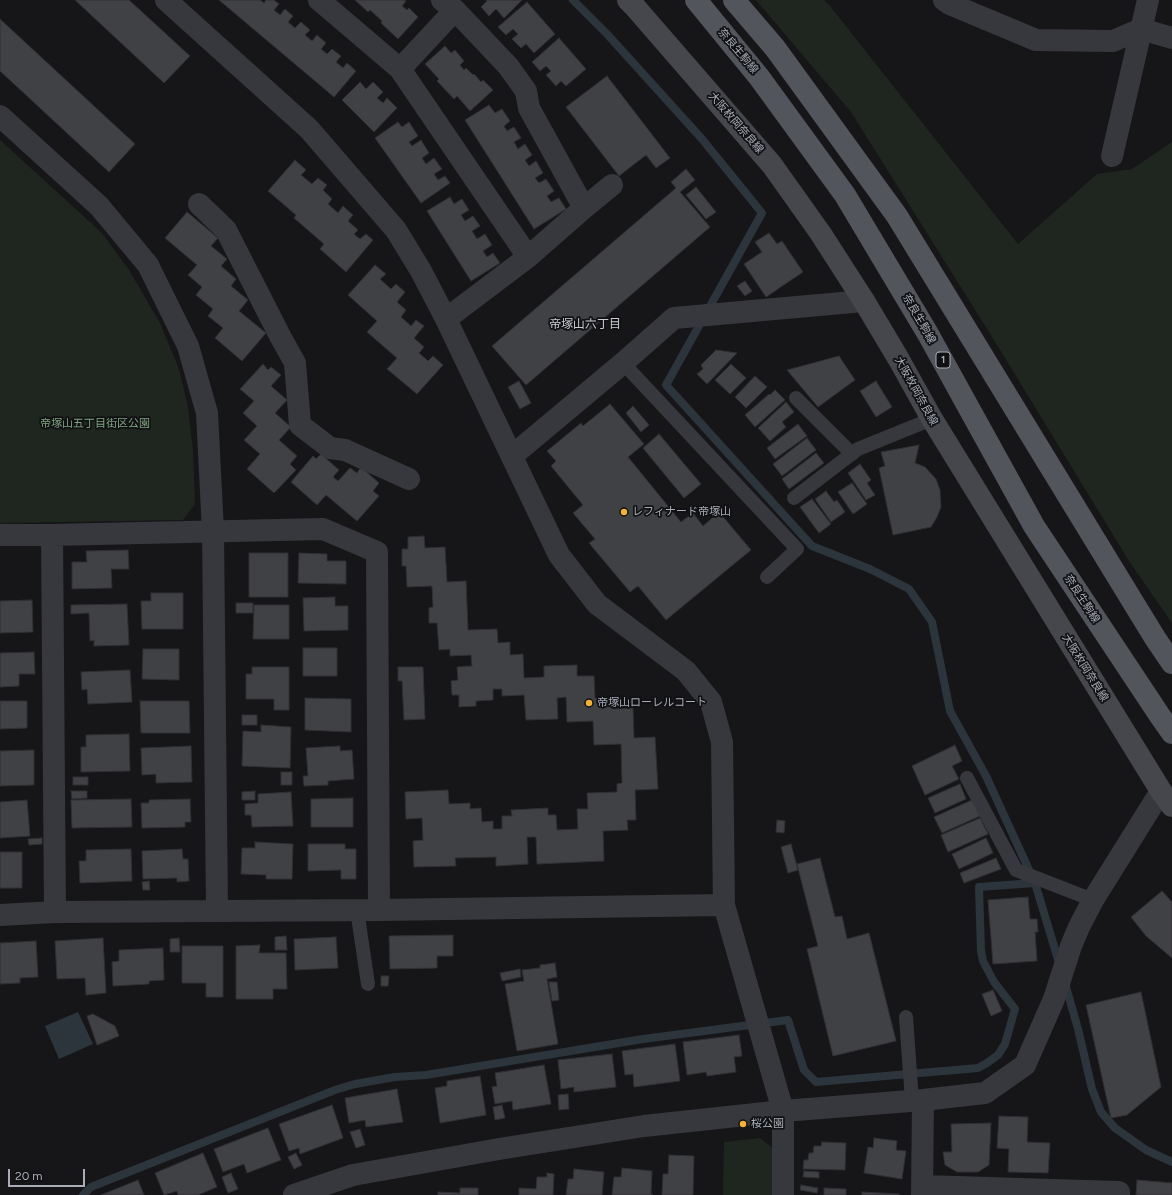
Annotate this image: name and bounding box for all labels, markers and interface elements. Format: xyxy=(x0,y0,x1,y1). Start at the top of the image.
street label: 奈良生駒線 xyxy=(715,26,761,76)
street label: 大阪枚岡奈良線 xyxy=(706,90,766,156)
street label: 奈良生駒線 xyxy=(900,292,938,346)
district label: 帝塚山六丁目 xyxy=(549,317,621,331)
road number: 1 xyxy=(936,352,950,368)
street label: 大阪枚岡奈良線 xyxy=(892,354,940,428)
park label: 帝塚山五丁目街区公園 xyxy=(40,417,150,431)
place label: レフィナード帝塚山 xyxy=(632,505,731,519)
marker: レフィナード帝塚山 xyxy=(619,507,629,517)
street label: 奈良生駒線 xyxy=(1061,572,1103,626)
street label: 大阪枚岡奈良線 xyxy=(1059,632,1111,704)
place label: 帝塚山ローレルコート xyxy=(597,696,707,710)
marker: 帝塚山ローレルコート xyxy=(584,698,594,708)
place label: 桜公園 xyxy=(751,1117,784,1131)
marker: 桜公園 xyxy=(738,1119,748,1129)
scale bar xyxy=(10,1161,87,1187)
text: 20 m xyxy=(15,1169,43,1183)

